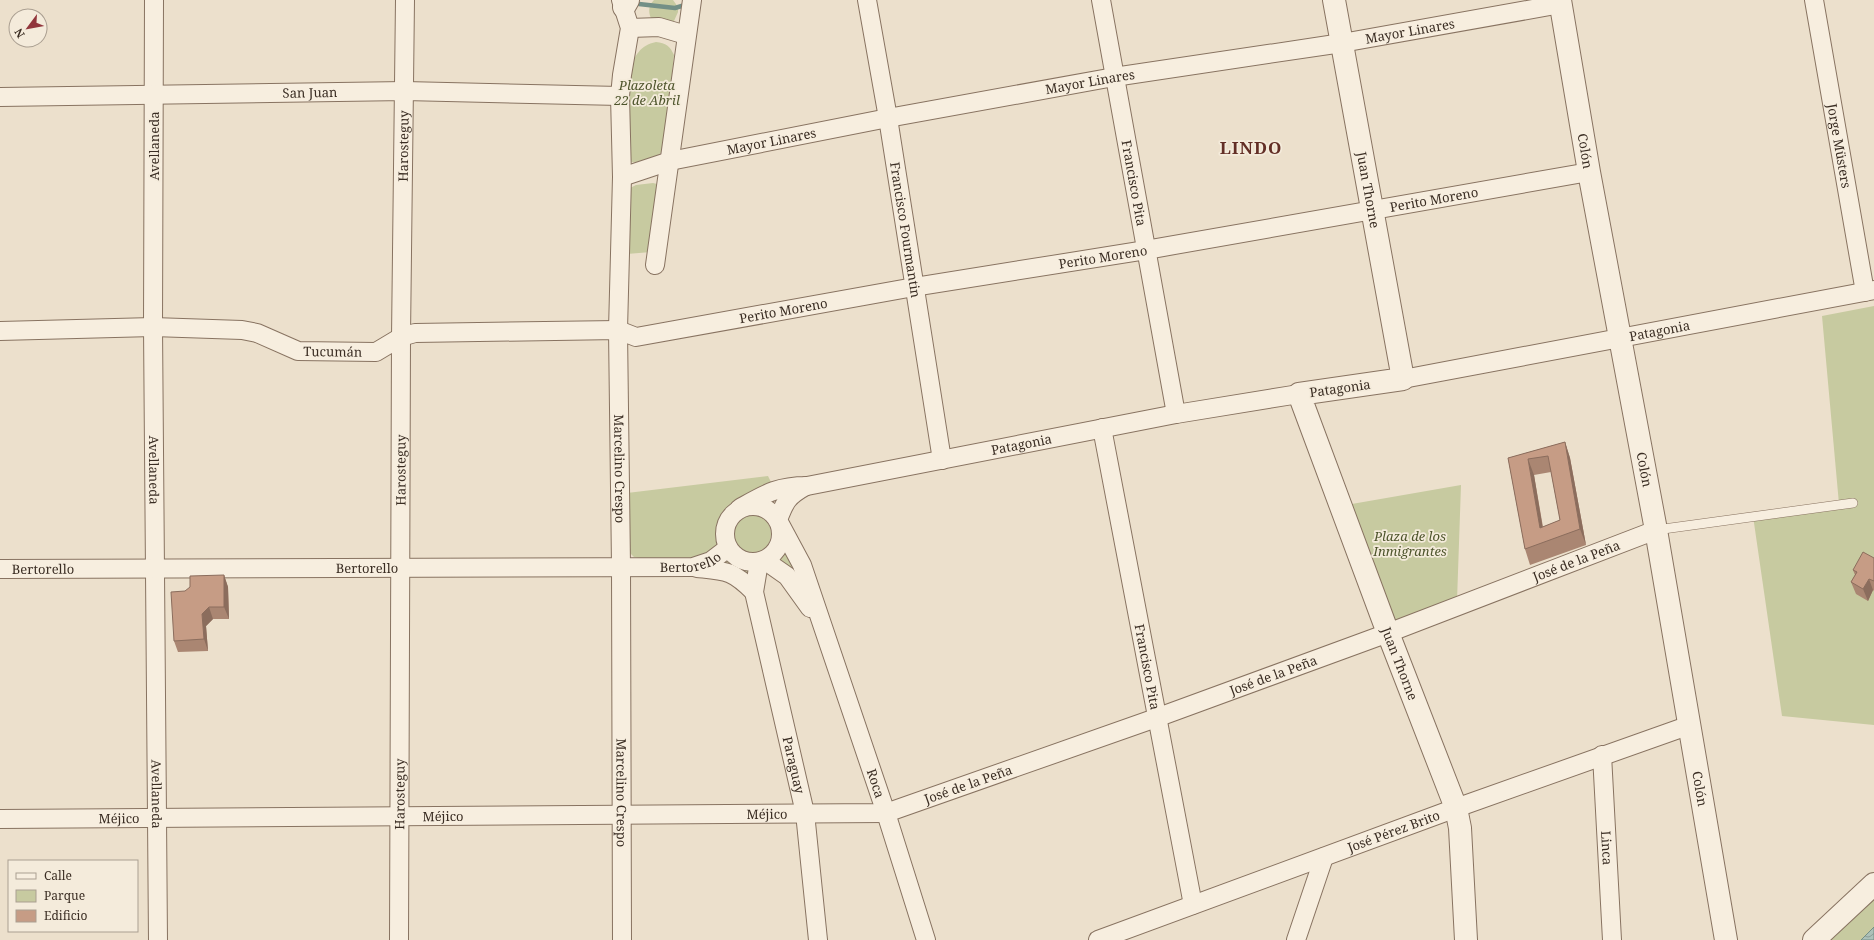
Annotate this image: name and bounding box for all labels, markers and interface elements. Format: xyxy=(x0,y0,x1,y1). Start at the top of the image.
north arrow xyxy=(8,8,48,48)
street label: Mayor Linares xyxy=(1364,14,1456,48)
text: N xyxy=(10,26,28,41)
street label: Mayor Linares xyxy=(1044,65,1136,98)
park label: Plazoleta 22 de Abril xyxy=(613,76,680,109)
street label: San Juan xyxy=(282,83,338,102)
street label: Jorge Müsters xyxy=(1823,101,1856,190)
street label: Harosteguy xyxy=(394,110,413,182)
street label: Avellaneda xyxy=(145,112,163,180)
street label: Mayor Linares xyxy=(725,123,818,159)
street label: Colón xyxy=(1574,132,1597,170)
district label: LINDO xyxy=(1220,136,1282,159)
street label: Francisco Pita xyxy=(1118,139,1151,227)
street label: Juan Thorne xyxy=(1353,149,1384,230)
street label: Francisco Fourmantin xyxy=(886,161,925,300)
street label: Perito Moreno xyxy=(1388,183,1479,216)
street label: Perito Moreno xyxy=(1057,241,1148,273)
street label: Perito Moreno xyxy=(738,294,829,327)
street label: Patagonia xyxy=(1628,316,1691,345)
street label: Tucumán xyxy=(303,342,363,361)
street label: Patagonia xyxy=(1308,375,1372,401)
street label: Marcelino Crespo xyxy=(610,414,629,523)
street label: Patagonia xyxy=(989,429,1053,459)
street label: Harosteguy xyxy=(391,434,410,506)
street label: Avellaneda xyxy=(145,435,163,505)
street label: Colón xyxy=(1633,450,1657,489)
park label: Plaza de los Inmigrantes xyxy=(1372,527,1447,560)
street label: José de la Peña xyxy=(1529,536,1622,586)
street label: Bertorello xyxy=(660,548,725,576)
street label: Bertorello xyxy=(336,559,398,577)
street label: Bertorello xyxy=(12,560,74,578)
street label: Francisco Pita xyxy=(1131,622,1165,711)
street label: Juan Thorne xyxy=(1377,623,1422,703)
street label: José de la Peña xyxy=(1226,651,1319,700)
street label: Paraguay xyxy=(779,735,809,796)
street label: Marcelino Crespo xyxy=(612,738,631,847)
street label: Harosteguy xyxy=(390,758,409,830)
street label: Avellaneda xyxy=(148,759,166,829)
street label: José de la Peña xyxy=(921,760,1014,808)
street label: Roca xyxy=(863,766,889,800)
street label: Colón xyxy=(1688,770,1712,808)
street label: Méjico xyxy=(746,805,788,823)
street label: José Pérez Brito xyxy=(1344,806,1442,857)
street label: Méjico xyxy=(422,807,464,825)
street label: Méjico xyxy=(98,809,140,827)
street label: Linca xyxy=(1597,830,1617,866)
legend xyxy=(8,860,138,932)
text: Calle xyxy=(44,867,72,884)
text: Parque xyxy=(44,887,85,904)
text: Edificio xyxy=(44,907,87,924)

